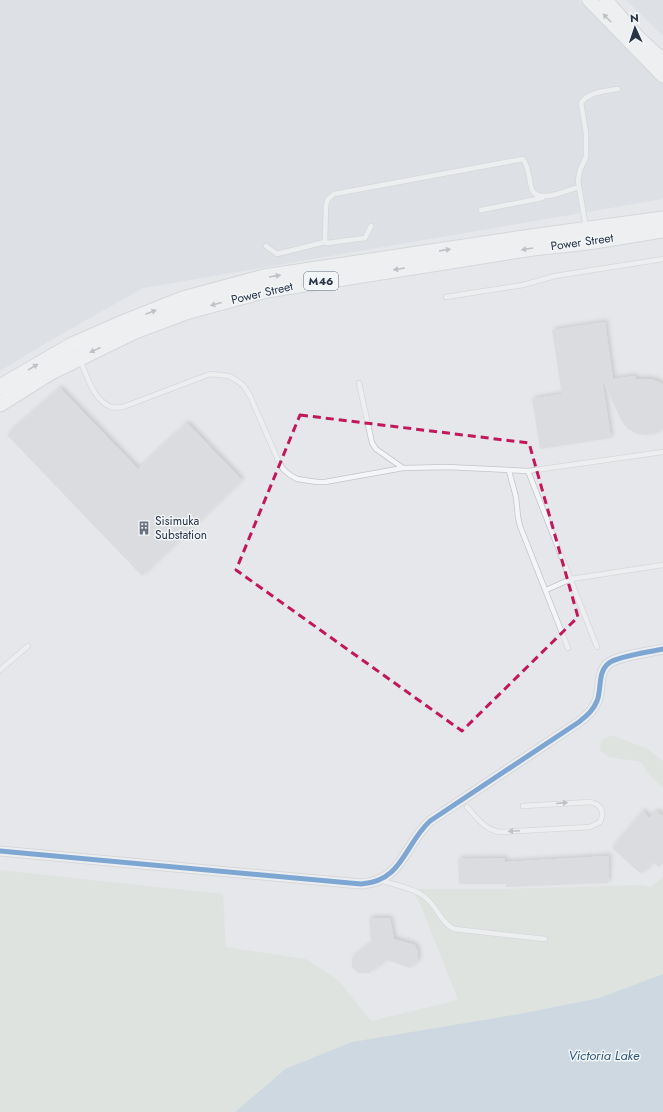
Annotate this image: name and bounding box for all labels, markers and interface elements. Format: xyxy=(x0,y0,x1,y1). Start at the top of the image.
north arrow xyxy=(615,8,655,48)
text: N xyxy=(630,10,639,26)
one-way arrow xyxy=(602,13,612,23)
street label: Power Street xyxy=(549,229,615,255)
one-way arrow xyxy=(521,246,533,252)
one-way arrow xyxy=(439,247,451,253)
one-way arrow xyxy=(393,266,405,272)
one-way arrow xyxy=(269,272,281,278)
road number: M46 xyxy=(304,272,338,290)
street label: Power Street xyxy=(229,277,295,309)
one-way arrow xyxy=(210,301,222,307)
one-way arrow xyxy=(145,309,156,315)
one-way arrow xyxy=(90,347,101,353)
one-way arrow xyxy=(28,363,38,371)
place label: Sisimuka Substation xyxy=(155,512,207,544)
building icon: Sisimuka Substation xyxy=(136,520,152,536)
one-way arrow xyxy=(556,800,568,807)
one-way arrow xyxy=(508,828,520,835)
water label: Victoria Lake xyxy=(569,1046,640,1065)

